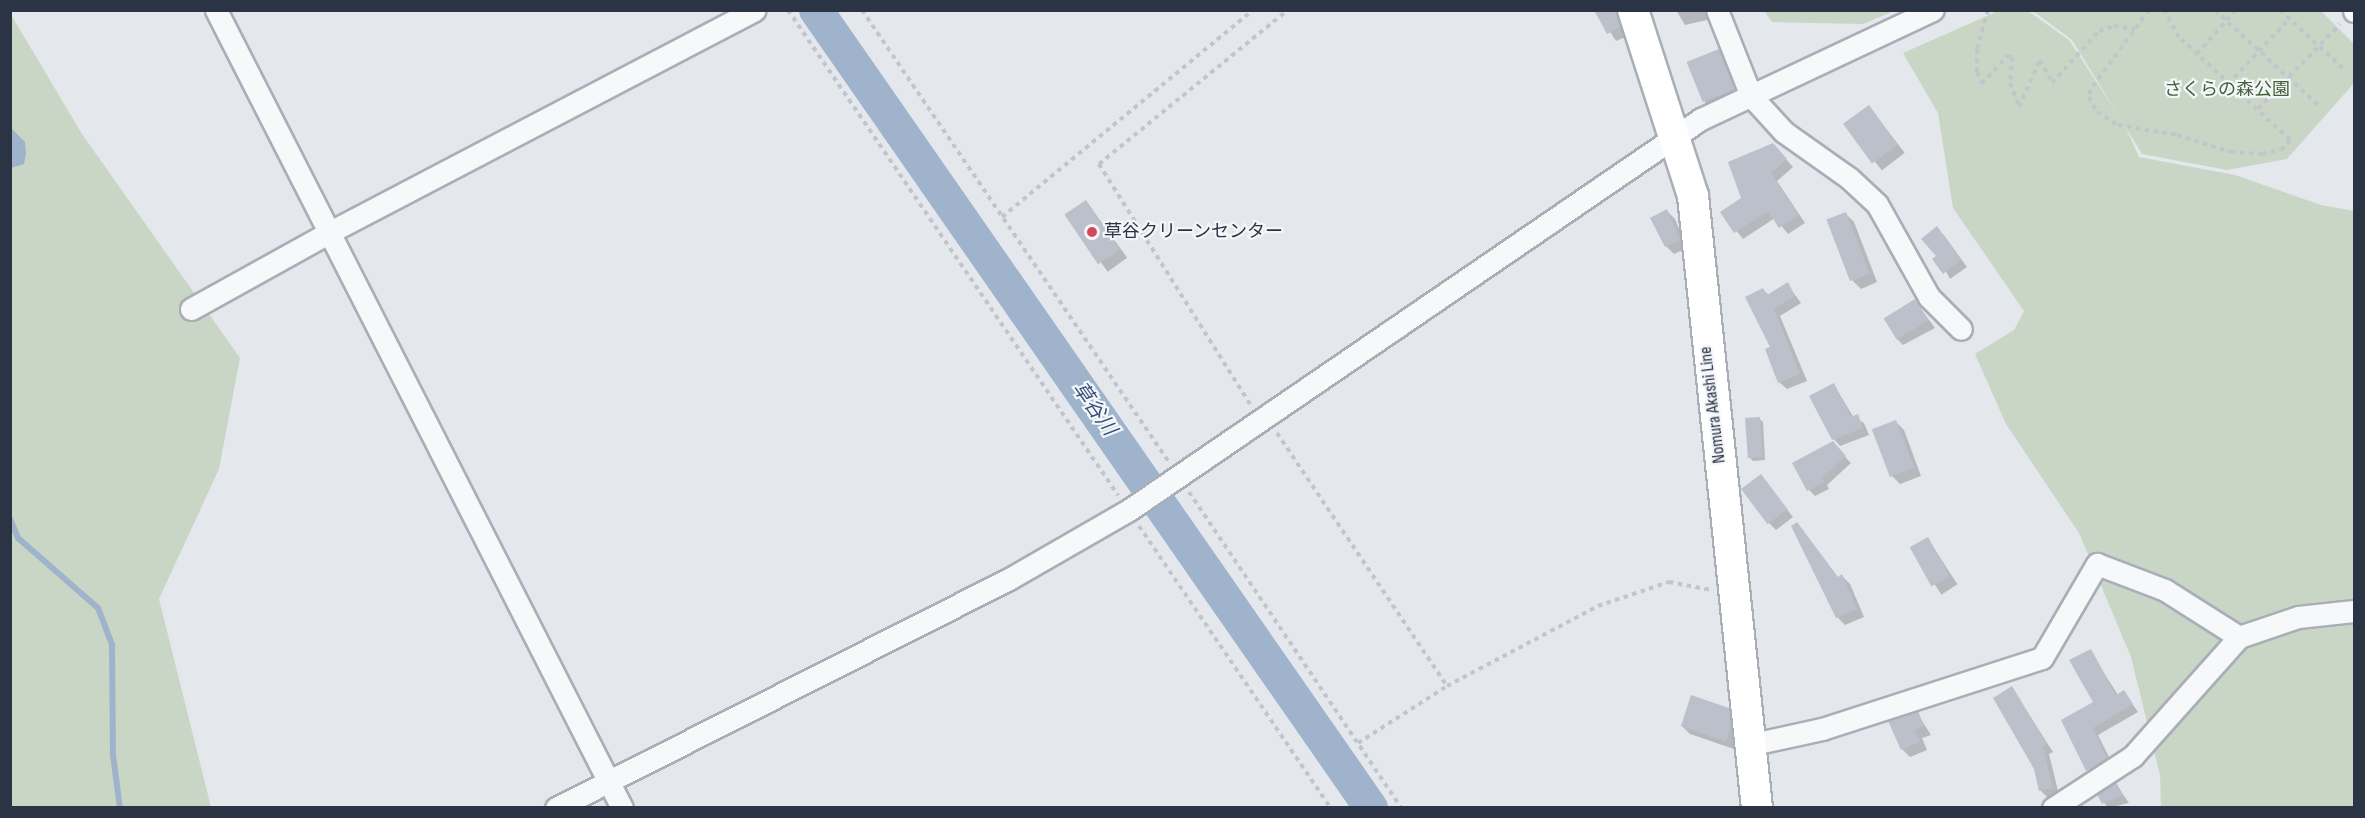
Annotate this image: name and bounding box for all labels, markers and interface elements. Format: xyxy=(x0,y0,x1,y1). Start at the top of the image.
park label: さくらの森公園 xyxy=(2164,79,2290,101)
place label: 草谷クリーンセンター xyxy=(1104,221,1284,243)
marker: 草谷クリーンセンター xyxy=(1085,225,1099,239)
street label: Nomura Akashi Line xyxy=(1695,345,1731,465)
water label: 草谷川 xyxy=(1067,378,1121,440)

